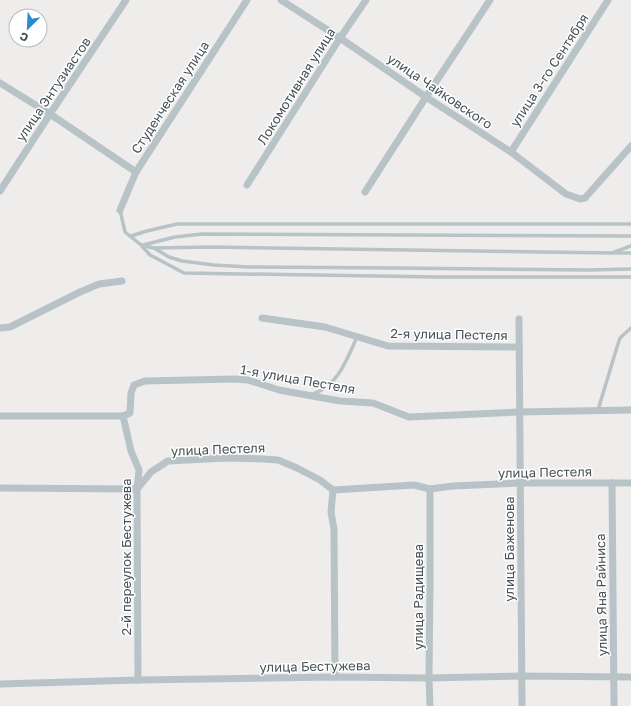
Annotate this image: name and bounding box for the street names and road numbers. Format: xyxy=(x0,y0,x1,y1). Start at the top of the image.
street label: улица 3-го Сентября xyxy=(506,10,592,130)
street label: Локомотивная улица xyxy=(253,25,339,147)
street label: улица Энтузиастов xyxy=(12,34,94,144)
street label: Студенческая улица xyxy=(128,38,212,156)
street label: улица Чайковского xyxy=(384,50,496,132)
street label: 2-я улица Пестеля xyxy=(390,325,508,343)
street label: 1-я улица Пестеля xyxy=(239,361,357,397)
street label: улица Пестеля xyxy=(171,439,265,459)
street label: улица Пестеля xyxy=(498,463,592,481)
street label: 2-й переулок Бестужева xyxy=(118,478,134,636)
street label: улица Баженова xyxy=(501,496,517,602)
street label: улица Яна Райниса xyxy=(592,533,610,657)
street label: улица Радищева xyxy=(410,544,426,650)
street label: улица Бестужева xyxy=(259,657,371,675)

